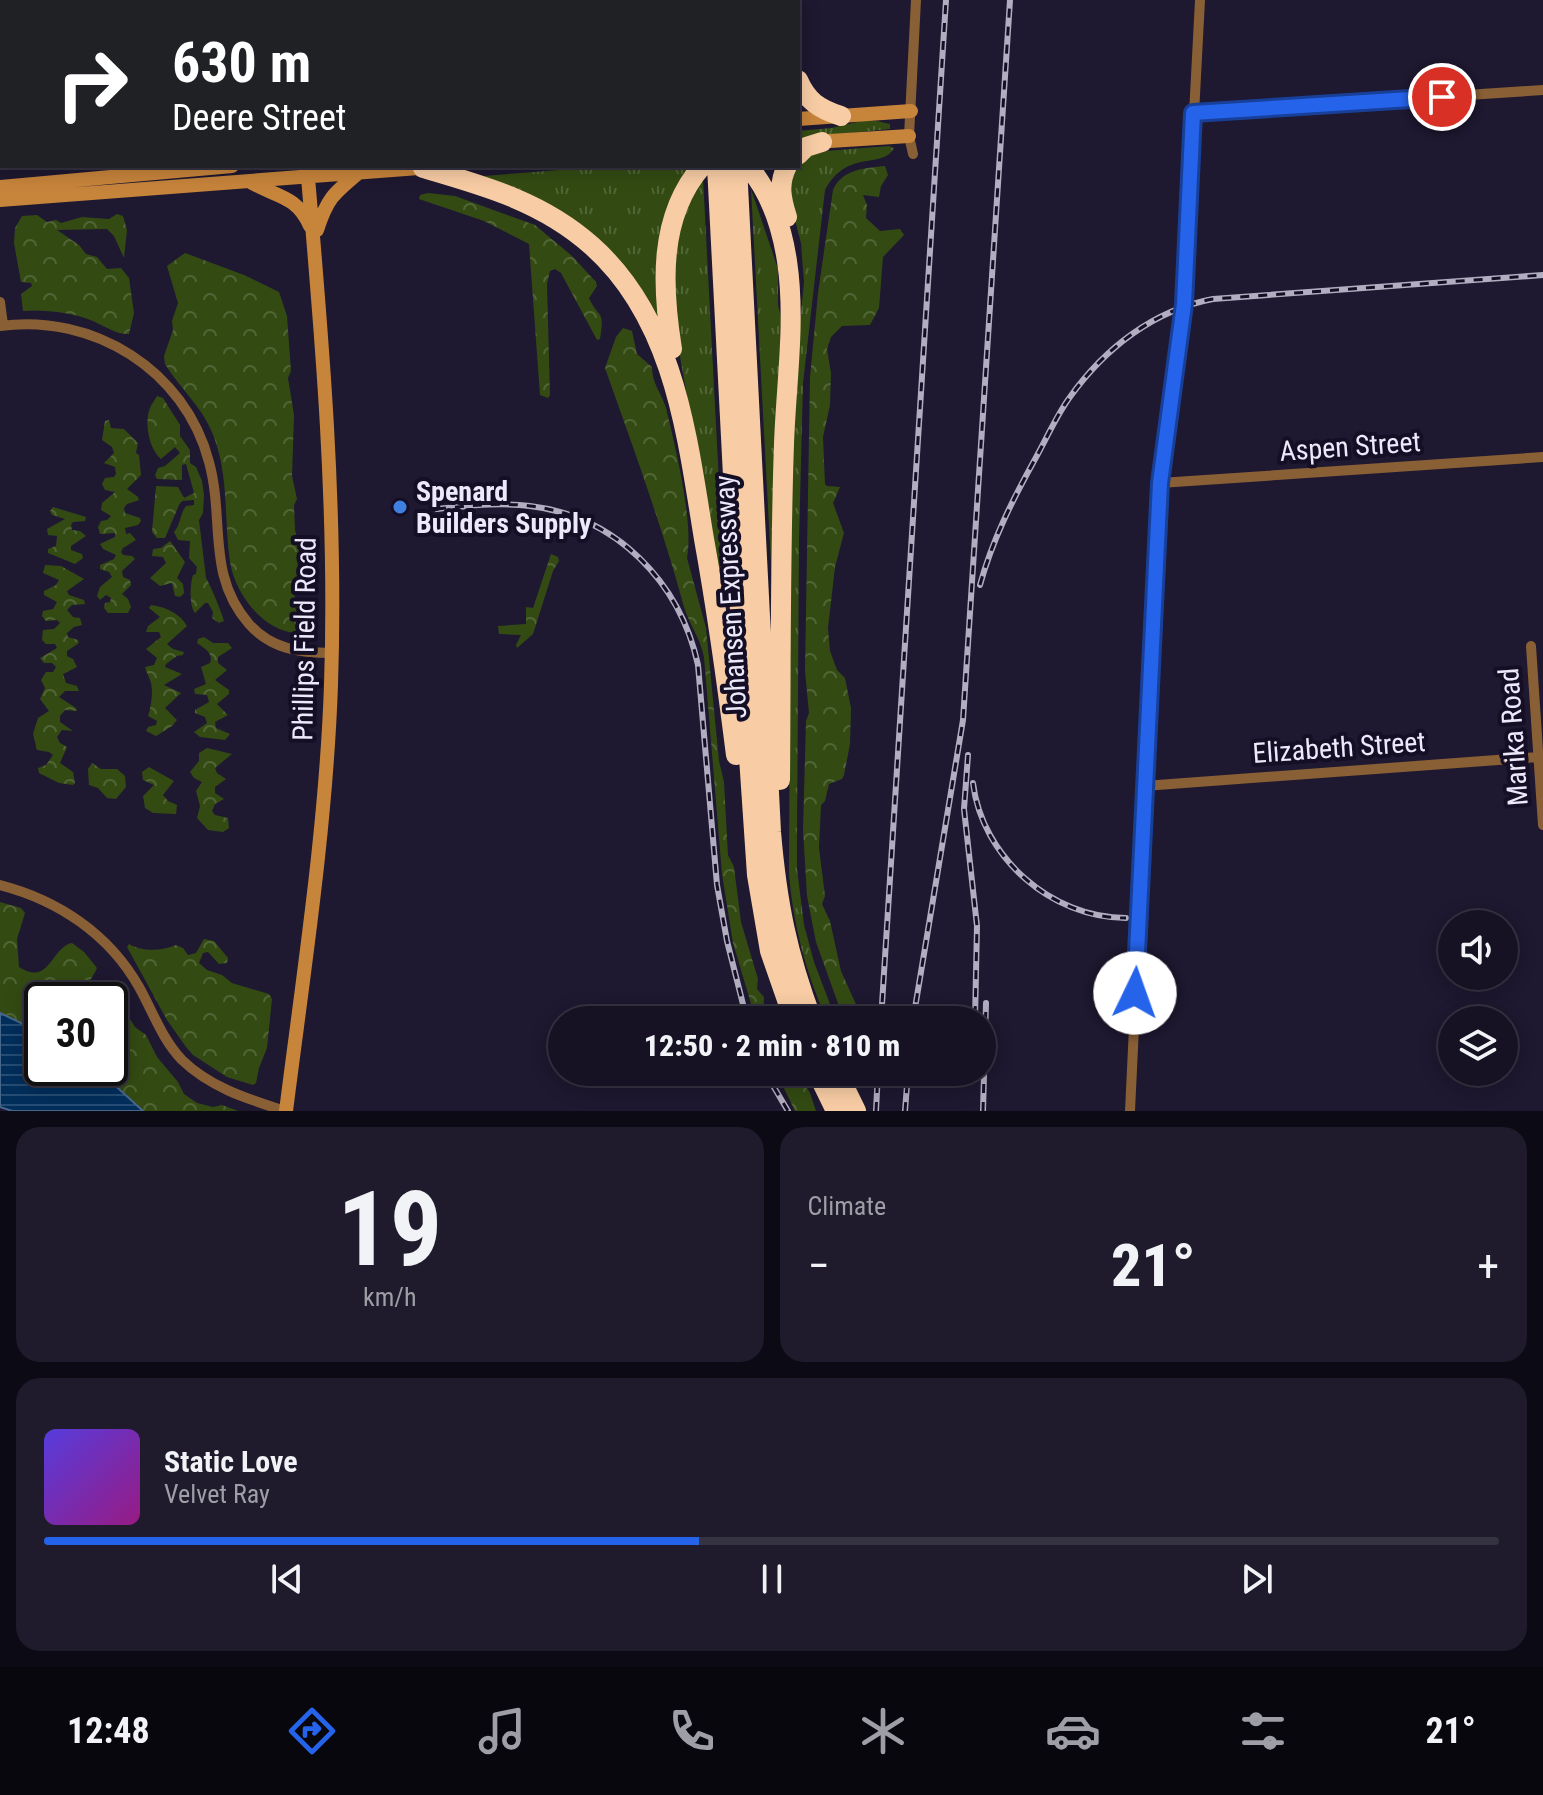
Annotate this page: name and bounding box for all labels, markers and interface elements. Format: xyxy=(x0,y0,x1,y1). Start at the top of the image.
text: 630 m xyxy=(172,30,311,96)
icon: right xyxy=(40,32,144,136)
pin xyxy=(1408,63,1476,131)
icon: arrive xyxy=(1420,75,1464,119)
text: Deere Street xyxy=(172,97,346,139)
street label: Aspen Street xyxy=(1278,425,1422,468)
street label: Johansen Expressway xyxy=(708,474,753,720)
place label: Spenard Builders Supply xyxy=(416,475,592,540)
marker: Spenard Builders Supply xyxy=(391,498,409,516)
street label: Phillips Field Road xyxy=(286,537,323,741)
street label: Marika Road xyxy=(1492,667,1535,807)
street label: Elizabeth Street xyxy=(1251,725,1427,770)
map controls xyxy=(1438,910,1518,1086)
button: sound xyxy=(1438,910,1518,990)
position arrow xyxy=(1093,951,1177,1035)
speed limit sign: 30 xyxy=(24,982,128,1086)
button: layers xyxy=(1438,1006,1518,1086)
text: 12:50 · 2 min · 810 m xyxy=(644,1028,900,1063)
text: 19 xyxy=(337,1169,442,1290)
text: Climate xyxy=(808,1191,886,1221)
text: 21° xyxy=(1111,1230,1196,1301)
text: − xyxy=(808,1240,830,1292)
text: + xyxy=(1477,1240,1499,1292)
text: km/h xyxy=(363,1282,417,1312)
text: Static Love xyxy=(164,1444,298,1479)
text: Velvet Ray xyxy=(164,1479,270,1509)
icon: previous xyxy=(265,1557,309,1601)
icon: pause xyxy=(750,1557,794,1601)
icon: next xyxy=(1235,1557,1279,1601)
icon: directions xyxy=(284,1703,340,1759)
icon: music xyxy=(474,1703,530,1759)
icon: phone xyxy=(664,1703,720,1759)
icon: climate xyxy=(855,1703,911,1759)
icon: car xyxy=(1045,1703,1101,1759)
icon: filters xyxy=(1235,1703,1291,1759)
text: 12:48 xyxy=(67,1710,150,1752)
text: 21° xyxy=(1425,1710,1476,1752)

